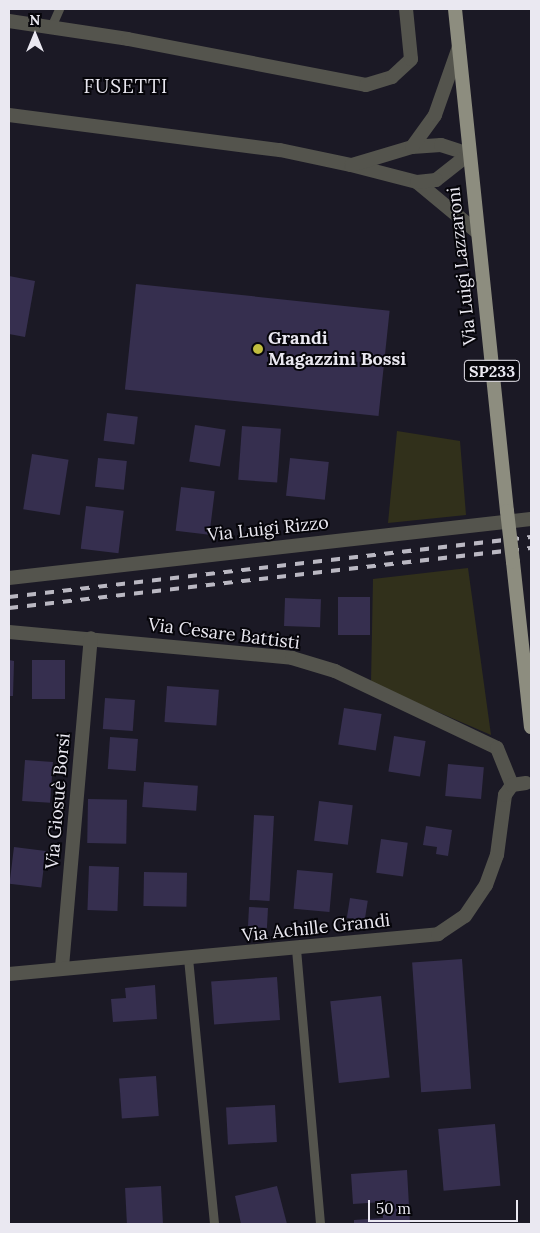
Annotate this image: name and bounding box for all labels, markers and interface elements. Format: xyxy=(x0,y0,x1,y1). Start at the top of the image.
north arrow xyxy=(10,10,60,60)
text: N xyxy=(30,11,40,29)
district label: FUSETTI xyxy=(83,76,169,98)
street label: Via Luigi Lazzaroni xyxy=(443,186,481,346)
place label: Grandi Magazzini Bossi xyxy=(268,328,406,370)
marker: Grandi Magazzini Bossi xyxy=(252,343,264,355)
road number: SP233 xyxy=(463,358,521,384)
street label: Via Luigi Rizzo xyxy=(206,512,330,546)
street label: Via Cesare Battisti xyxy=(147,614,301,654)
street label: Via Giosuè Borsi xyxy=(41,732,75,870)
street label: Via Achille Grandi xyxy=(241,909,391,947)
scale bar xyxy=(370,1190,520,1222)
text: 50 m xyxy=(376,1199,411,1218)

